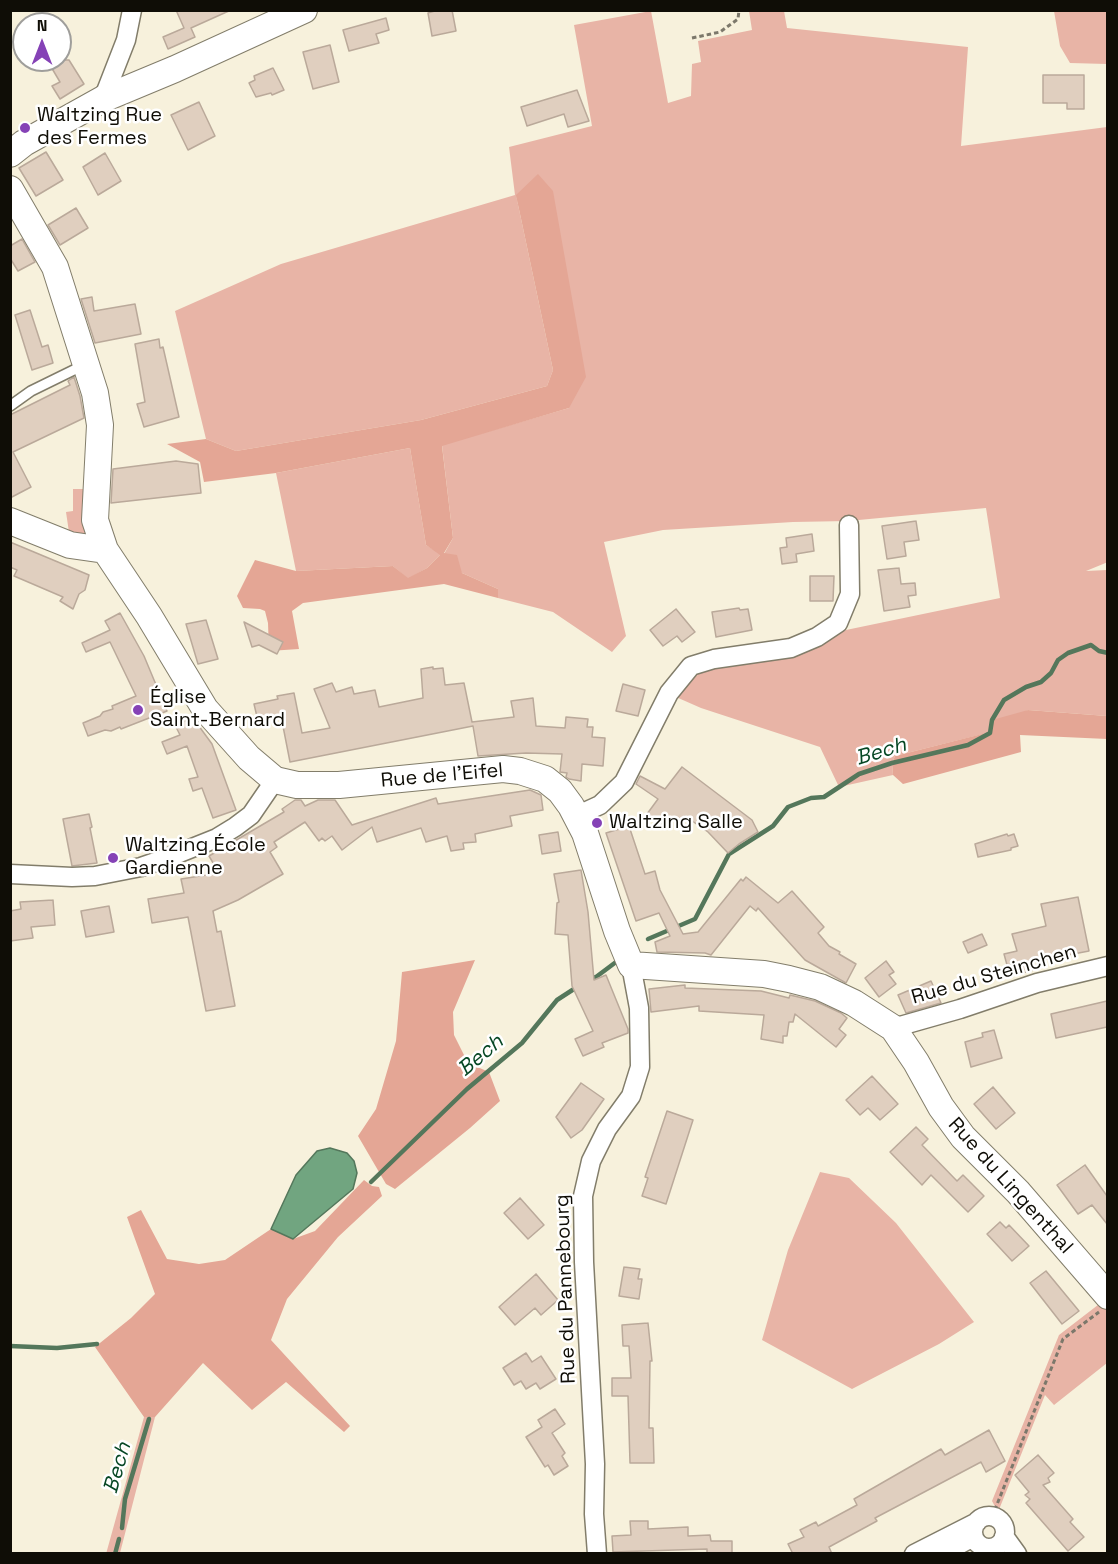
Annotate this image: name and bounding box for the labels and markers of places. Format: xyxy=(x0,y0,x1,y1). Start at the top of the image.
place label: Waltzing Rue des Fermes xyxy=(37,104,162,151)
marker: Waltzing Rue des Fermes xyxy=(18,121,32,135)
place label: Église Saint-Bernard xyxy=(150,686,285,733)
marker: Église Saint-Bernard xyxy=(131,703,145,717)
place label: Waltzing Salle xyxy=(609,811,743,835)
marker: Waltzing Salle xyxy=(590,816,604,830)
place label: Waltzing École Gardienne xyxy=(125,834,266,881)
marker: Waltzing École Gardienne xyxy=(106,851,120,865)

